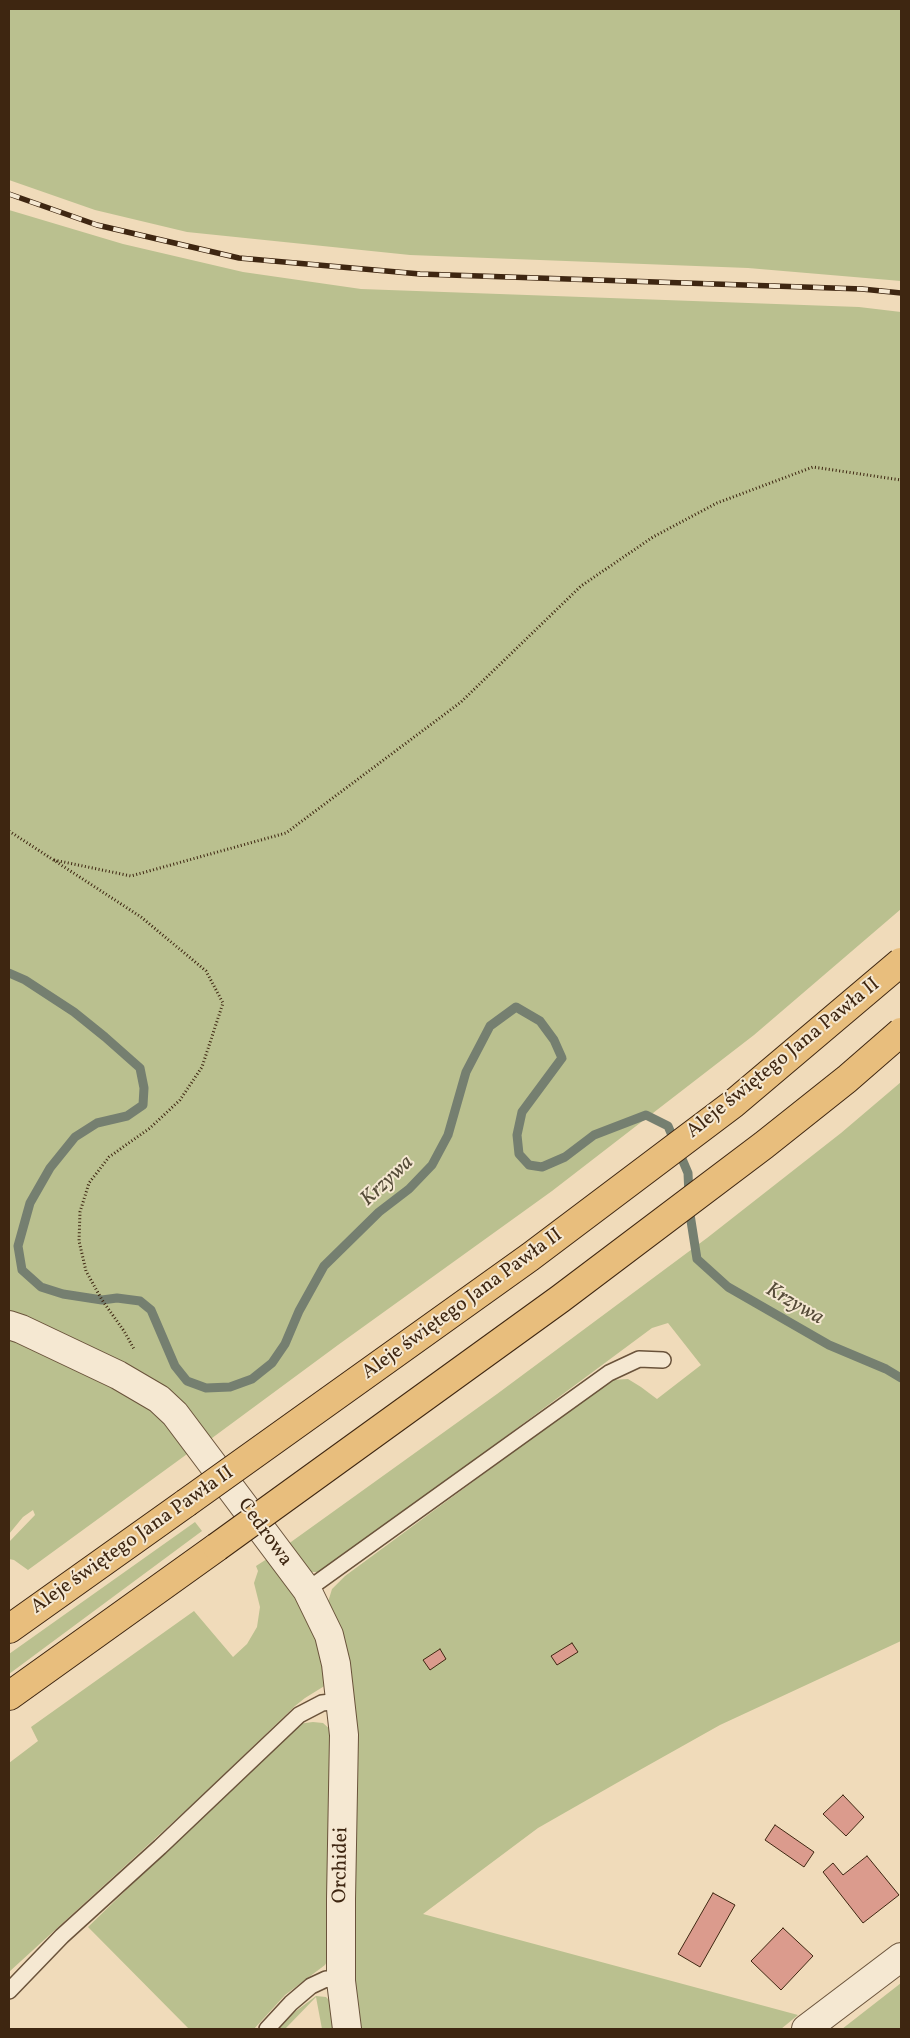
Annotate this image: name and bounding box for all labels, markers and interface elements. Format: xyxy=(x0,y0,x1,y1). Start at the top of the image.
street label: Aleje świętego Jana Pawła II xyxy=(682,974,886,1144)
water label: Krzywa xyxy=(356,1151,420,1213)
street label: Aleje świętego Jana Pawła II xyxy=(358,1224,568,1386)
water label: Krzywa xyxy=(760,1278,828,1332)
street label: Aleje świętego Jana Pawła II xyxy=(27,1462,239,1620)
street label: Cedrowa xyxy=(231,1494,297,1572)
street label: Orchidei xyxy=(329,1827,355,1903)

